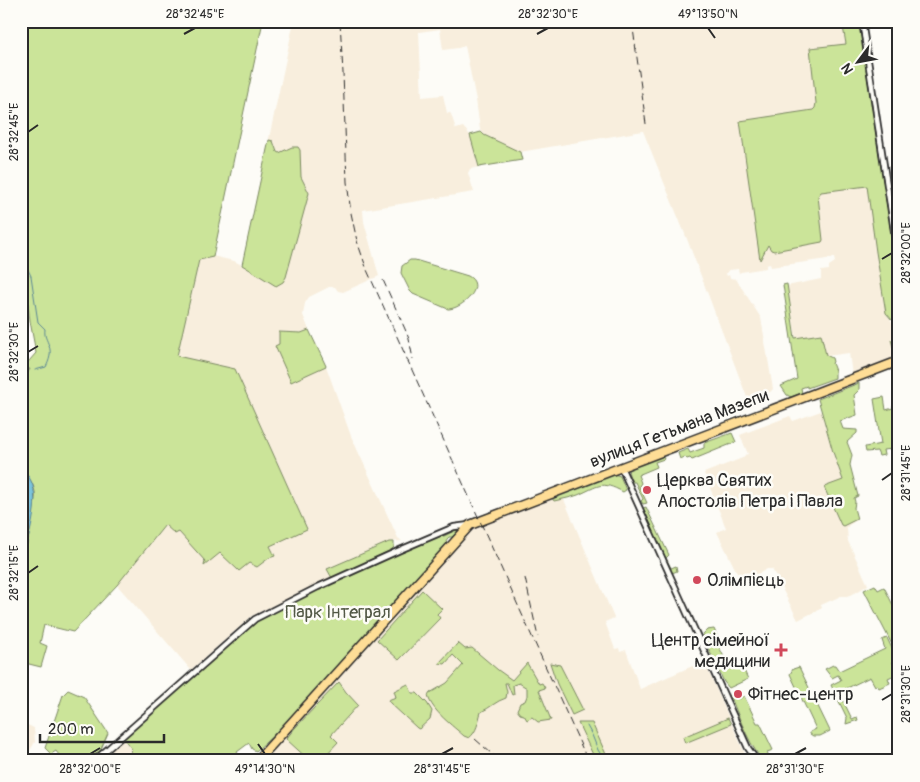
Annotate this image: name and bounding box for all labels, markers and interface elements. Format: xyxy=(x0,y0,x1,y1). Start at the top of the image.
text: 28°32'45"E xyxy=(166,7,224,22)
text: 28°32'30"E xyxy=(518,7,578,22)
text: 49°13'50"N xyxy=(678,7,738,22)
north arrow xyxy=(832,38,882,88)
text: N xyxy=(838,60,857,77)
text: 28°32'45"E xyxy=(7,103,22,161)
text: 28°32'00"E xyxy=(899,222,914,284)
text: 28°32'30"E xyxy=(7,322,22,382)
street label: вулиця Гетьмана Мазепи xyxy=(586,384,772,473)
text: 28°31'45"E xyxy=(899,445,914,501)
place label: Церква Святих Апостолів Петра і Павла xyxy=(657,469,843,513)
marker: Церква Святих Апостолів Петра і Павла xyxy=(641,484,653,496)
text: 28°32'15"E xyxy=(7,545,22,601)
place label: Олімпієць xyxy=(707,569,785,592)
marker: Олімпієць xyxy=(691,574,703,586)
park label: Парк Інтеграл xyxy=(285,601,391,624)
place label: Центр сімейної медицини xyxy=(651,629,770,673)
marker: Центр сімейної медицини xyxy=(774,643,788,657)
text: 28°31'30"E xyxy=(899,665,914,723)
place label: Фітнес-центр xyxy=(748,683,854,706)
marker: Фітнес-центр xyxy=(732,688,744,700)
scale bar xyxy=(40,712,164,744)
text: 200 m xyxy=(48,720,93,739)
text: 28°32'00"E xyxy=(59,762,121,777)
text: 49°14'30"N xyxy=(235,762,295,777)
text: 28°31'45"E xyxy=(414,762,470,777)
text: 28°31'30"E xyxy=(766,762,824,777)

